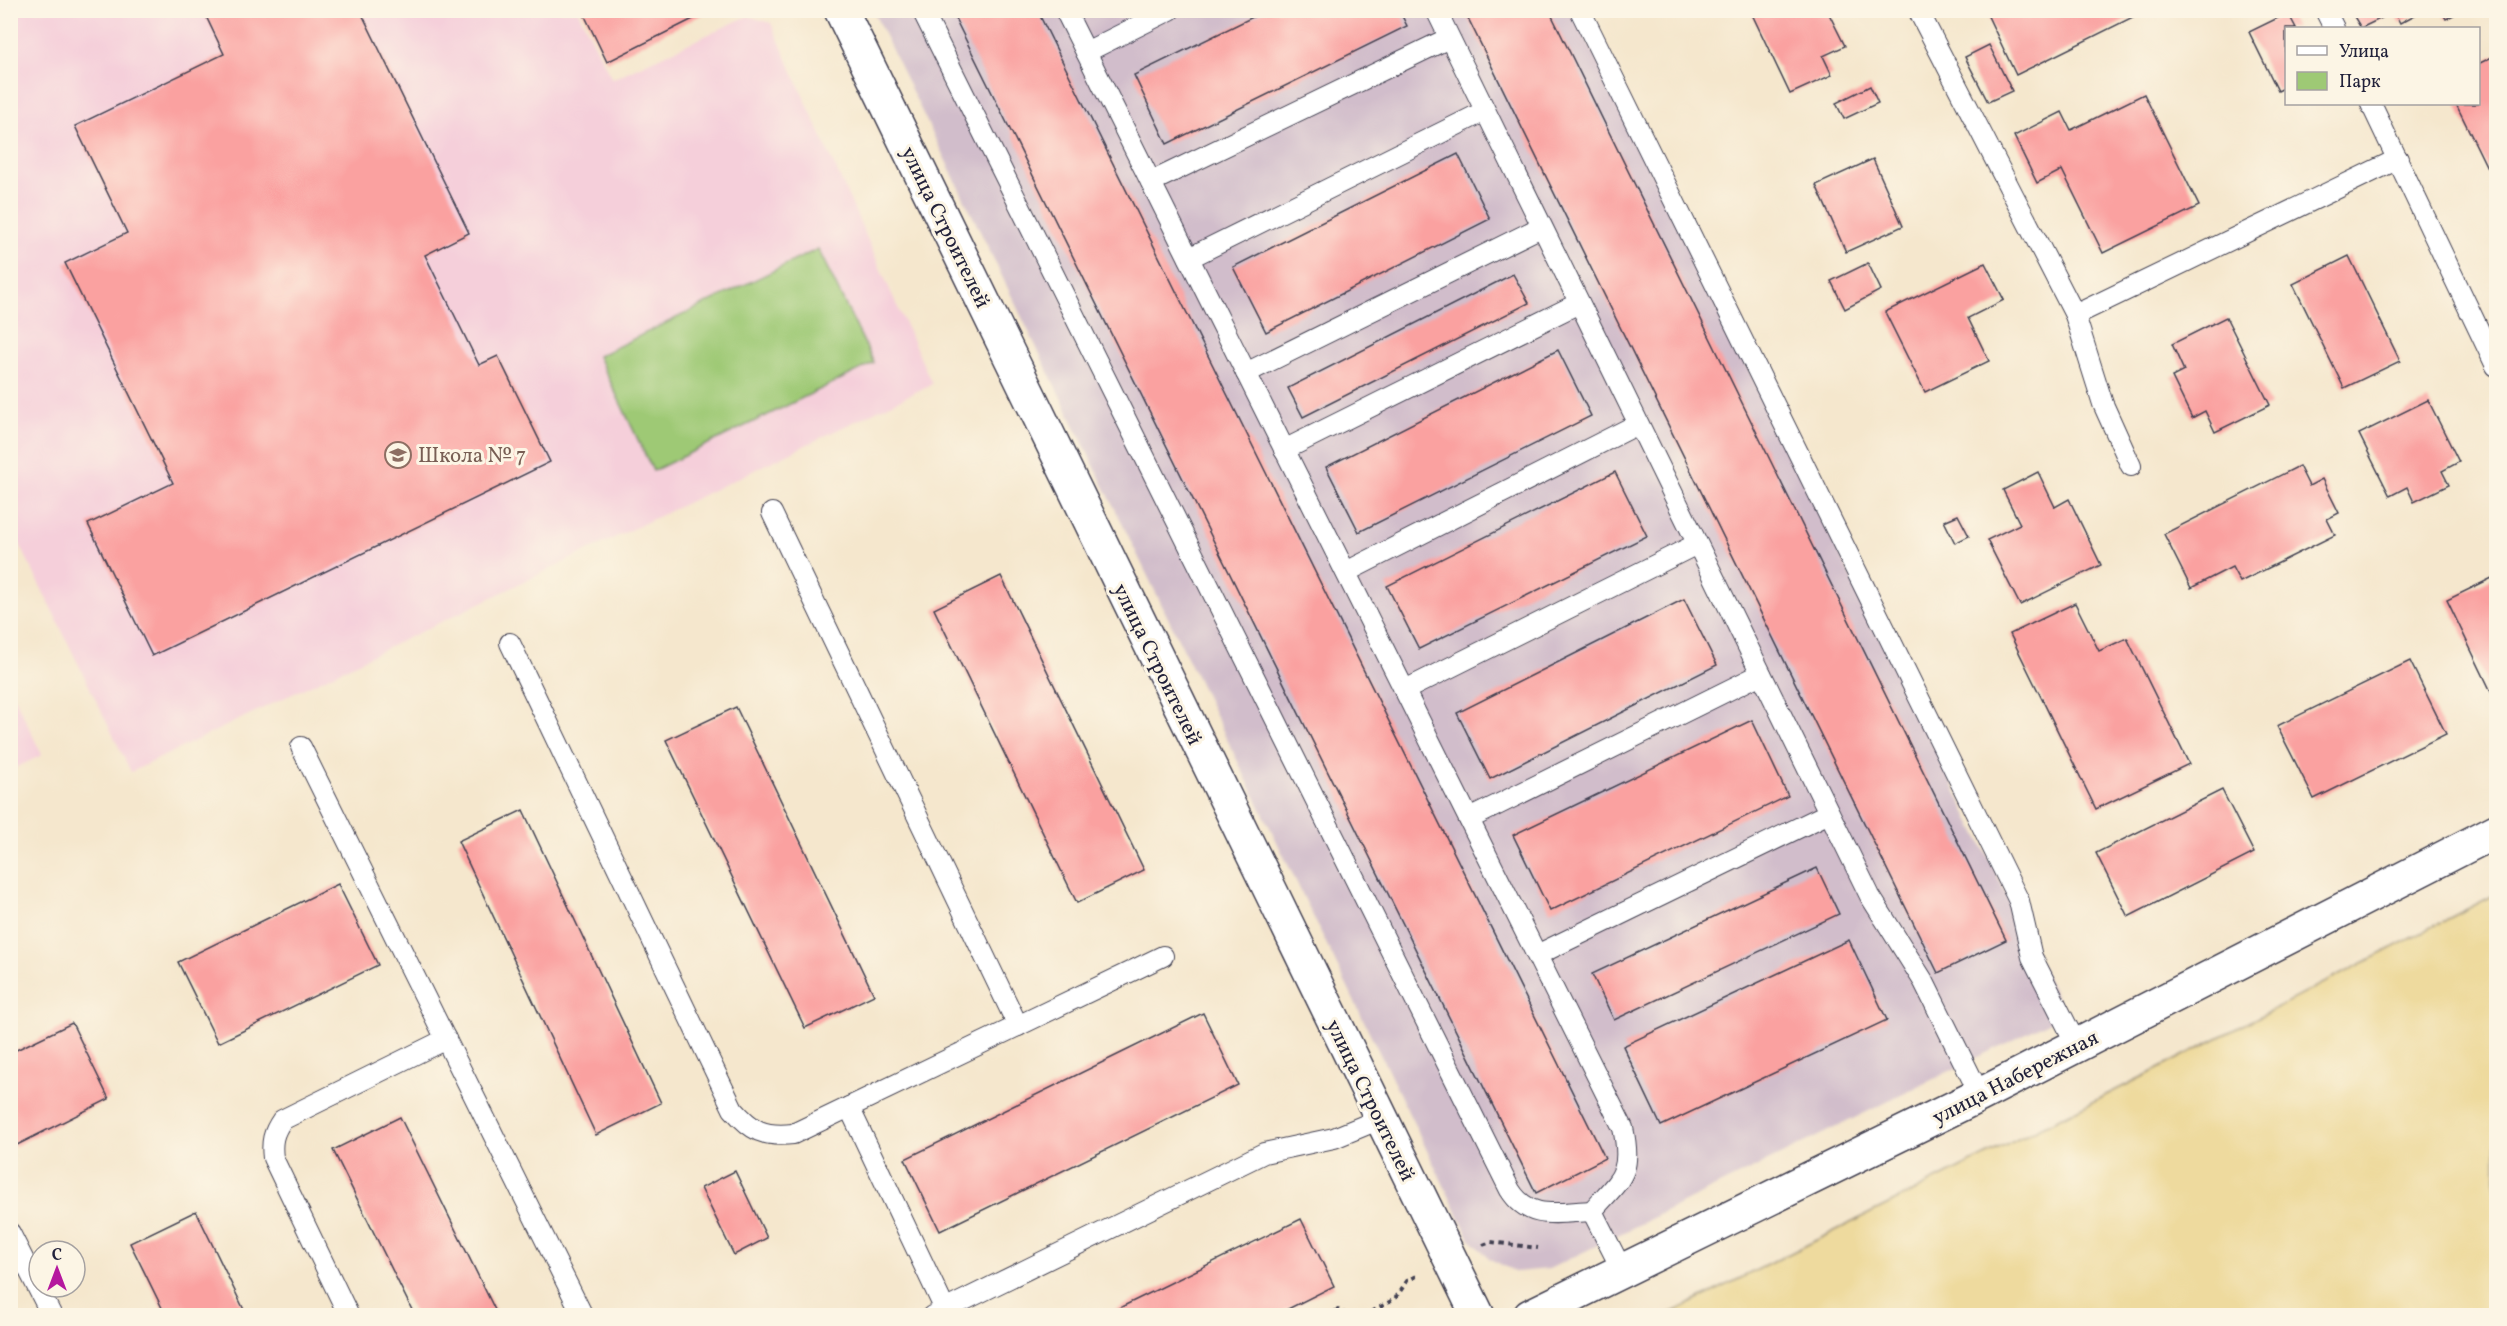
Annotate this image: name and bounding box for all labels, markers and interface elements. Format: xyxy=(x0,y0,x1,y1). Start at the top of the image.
legend xyxy=(2285,27,2480,105)
text: Улица xyxy=(2339,40,2389,65)
text: Парк xyxy=(2339,70,2381,95)
street label: улица Строителей xyxy=(893,142,997,314)
school or university icon: Школа № 7 xyxy=(383,440,413,470)
place label: Школа № 7 xyxy=(418,442,526,471)
street label: улица Строителей xyxy=(1105,579,1209,751)
street label: улица Строителей xyxy=(1318,1015,1422,1187)
street label: улица Набережная xyxy=(1928,1024,2104,1133)
north arrow xyxy=(27,1239,87,1299)
text: С xyxy=(52,1245,62,1267)

